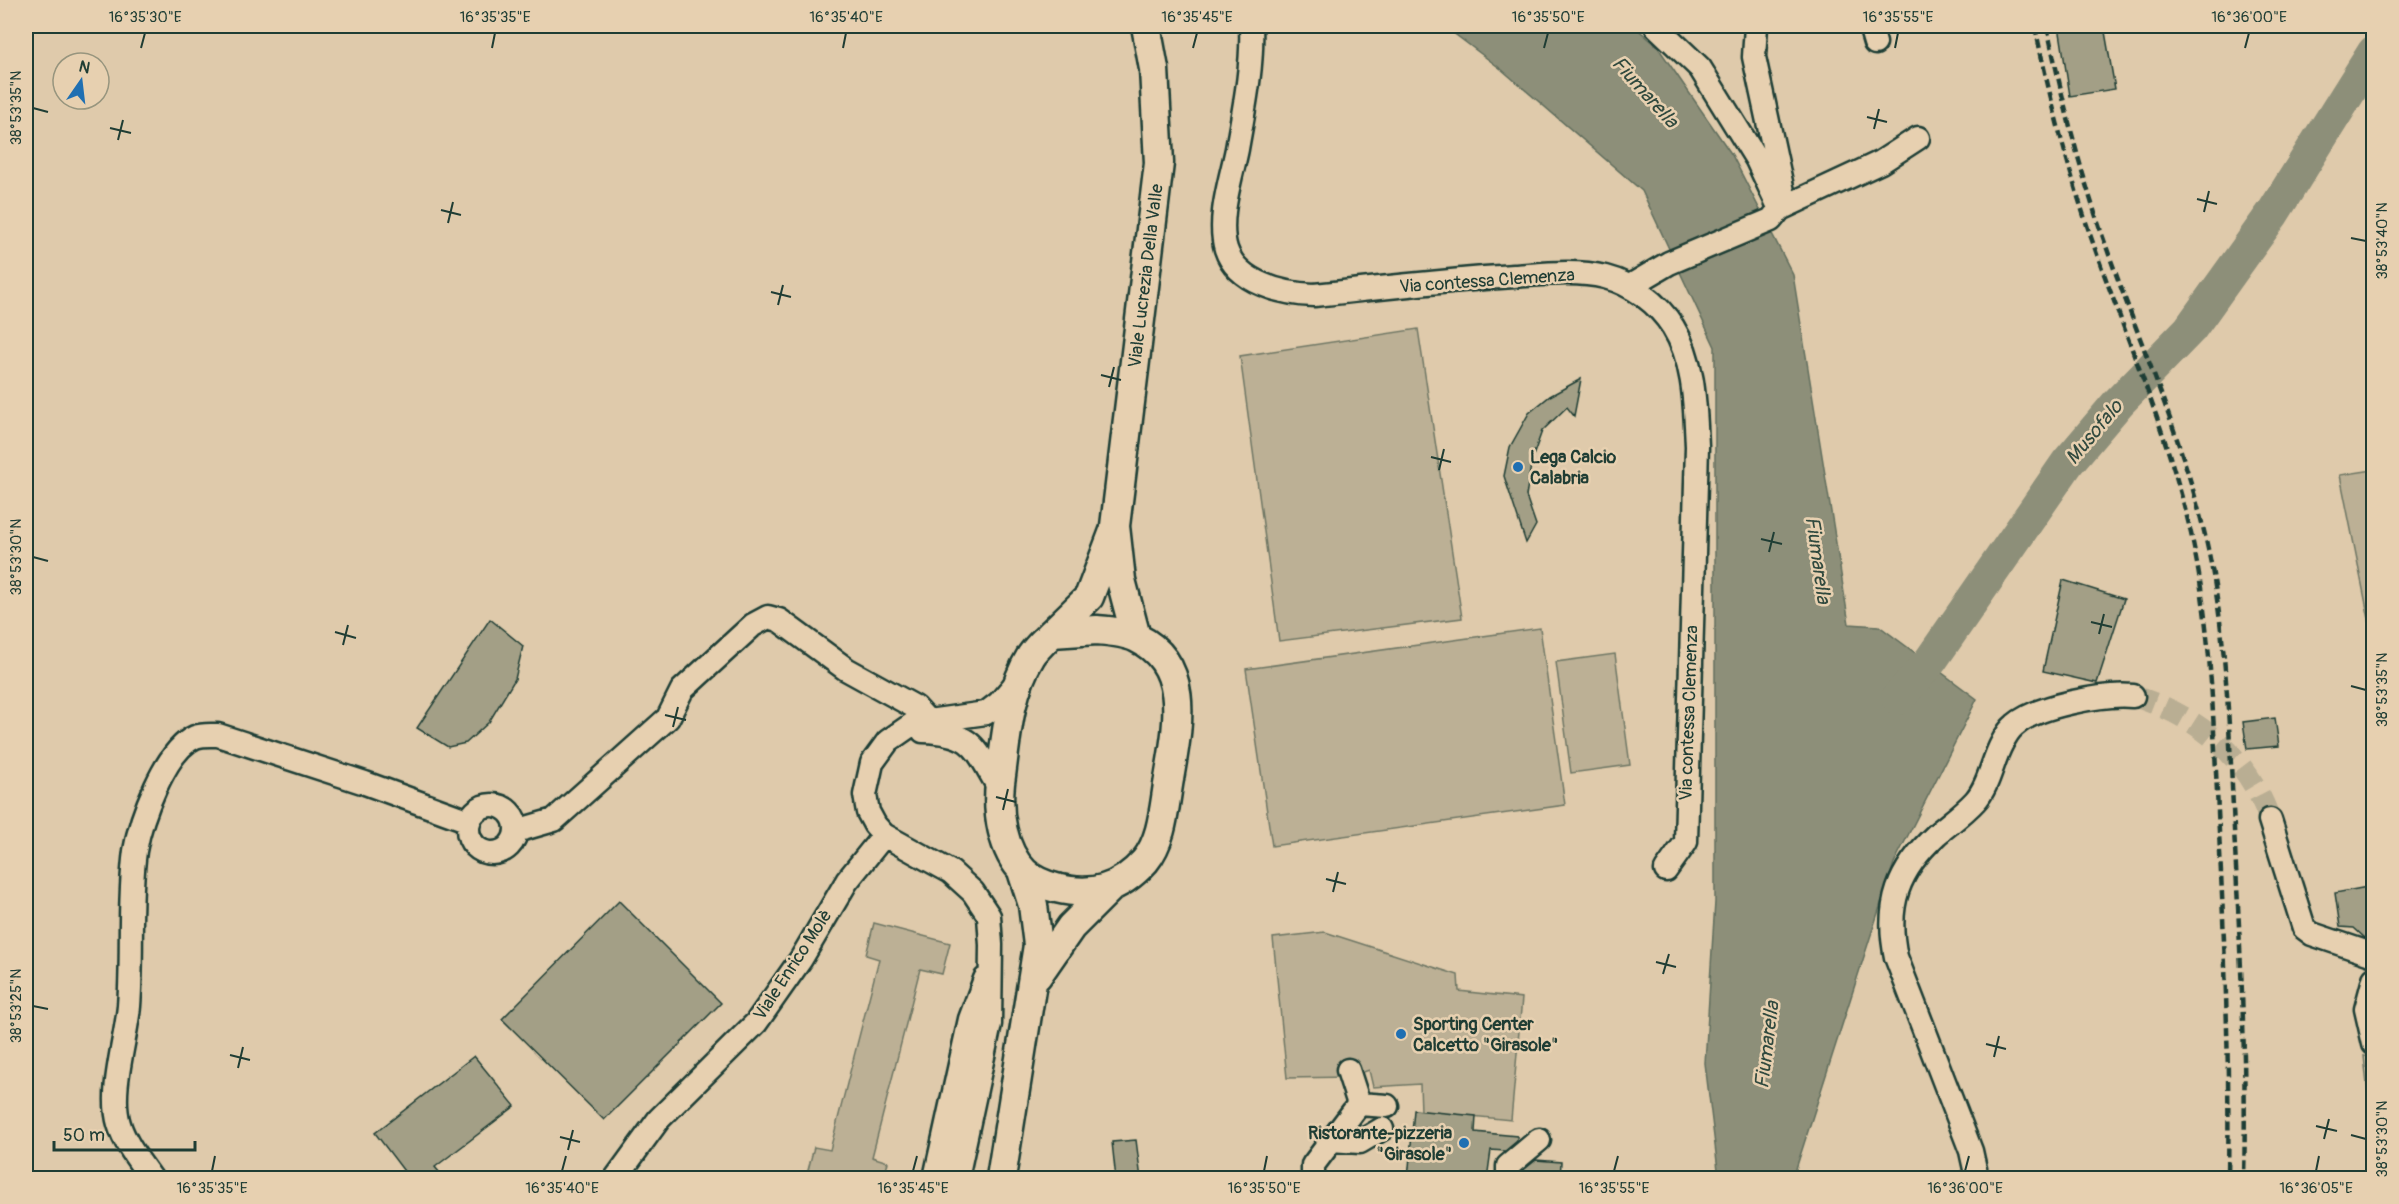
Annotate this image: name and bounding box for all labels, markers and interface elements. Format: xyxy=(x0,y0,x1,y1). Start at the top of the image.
text: 16°35'30"E xyxy=(108,8,182,27)
text: 16°35'35"E xyxy=(459,8,531,27)
text: 16°35'40"E xyxy=(809,8,883,27)
text: 16°35'45"E xyxy=(1161,8,1233,27)
text: 16°35'50"E xyxy=(1512,8,1585,27)
text: 16°35'55"E xyxy=(1863,8,1934,27)
text: 16°36'00"E xyxy=(2211,8,2287,27)
north arrow xyxy=(51,51,111,111)
water label: Fiumarella xyxy=(1606,51,1685,134)
text: N xyxy=(77,56,92,78)
text: 38°53'35"N xyxy=(7,71,26,145)
street label: Viale Lucrezia Della Valle xyxy=(1123,183,1169,369)
text: 38°53'40"N xyxy=(2373,202,2392,280)
street label: Via contessa Clemenza xyxy=(1398,263,1576,299)
water label: Musofalo xyxy=(2060,394,2129,469)
place label: Lega Calcio Calabria xyxy=(1530,446,1616,490)
marker: Lega Calcio Calabria xyxy=(1511,460,1525,474)
water label: Fiumarella xyxy=(1800,515,1837,607)
text: 38°53'30"N xyxy=(7,519,26,595)
street label: Via contessa Clemenza xyxy=(1674,625,1704,801)
text: 38°53'35"N xyxy=(2373,653,2392,727)
street label: Viale Enrico Molè xyxy=(749,905,837,1025)
text: 38°53'25"N xyxy=(7,969,26,1043)
water label: Fiumarella xyxy=(1749,998,1785,1090)
place label: Sporting Center Calcetto "Girasole" xyxy=(1413,1013,1558,1057)
marker: Sporting Center Calcetto "Girasole" xyxy=(1394,1027,1408,1041)
text: 38°53'30"N xyxy=(2373,1101,2392,1177)
scale bar xyxy=(54,1114,195,1152)
place label: Ristorante-pizzeria "Girasole" xyxy=(1308,1122,1453,1166)
text: 50 m xyxy=(63,1124,105,1147)
marker: Ristorante-pizzeria "Girasole" xyxy=(1457,1136,1471,1150)
text: 16°35'35"E xyxy=(176,1179,248,1198)
text: 16°35'40"E xyxy=(525,1179,599,1198)
text: 16°35'45"E xyxy=(877,1179,949,1198)
text: 16°35'50"E xyxy=(1228,1179,1301,1198)
text: 16°35'55"E xyxy=(1579,1179,1650,1198)
text: 16°36'00"E xyxy=(1927,1179,2003,1198)
text: 16°36'05"E xyxy=(2279,1179,2353,1198)

